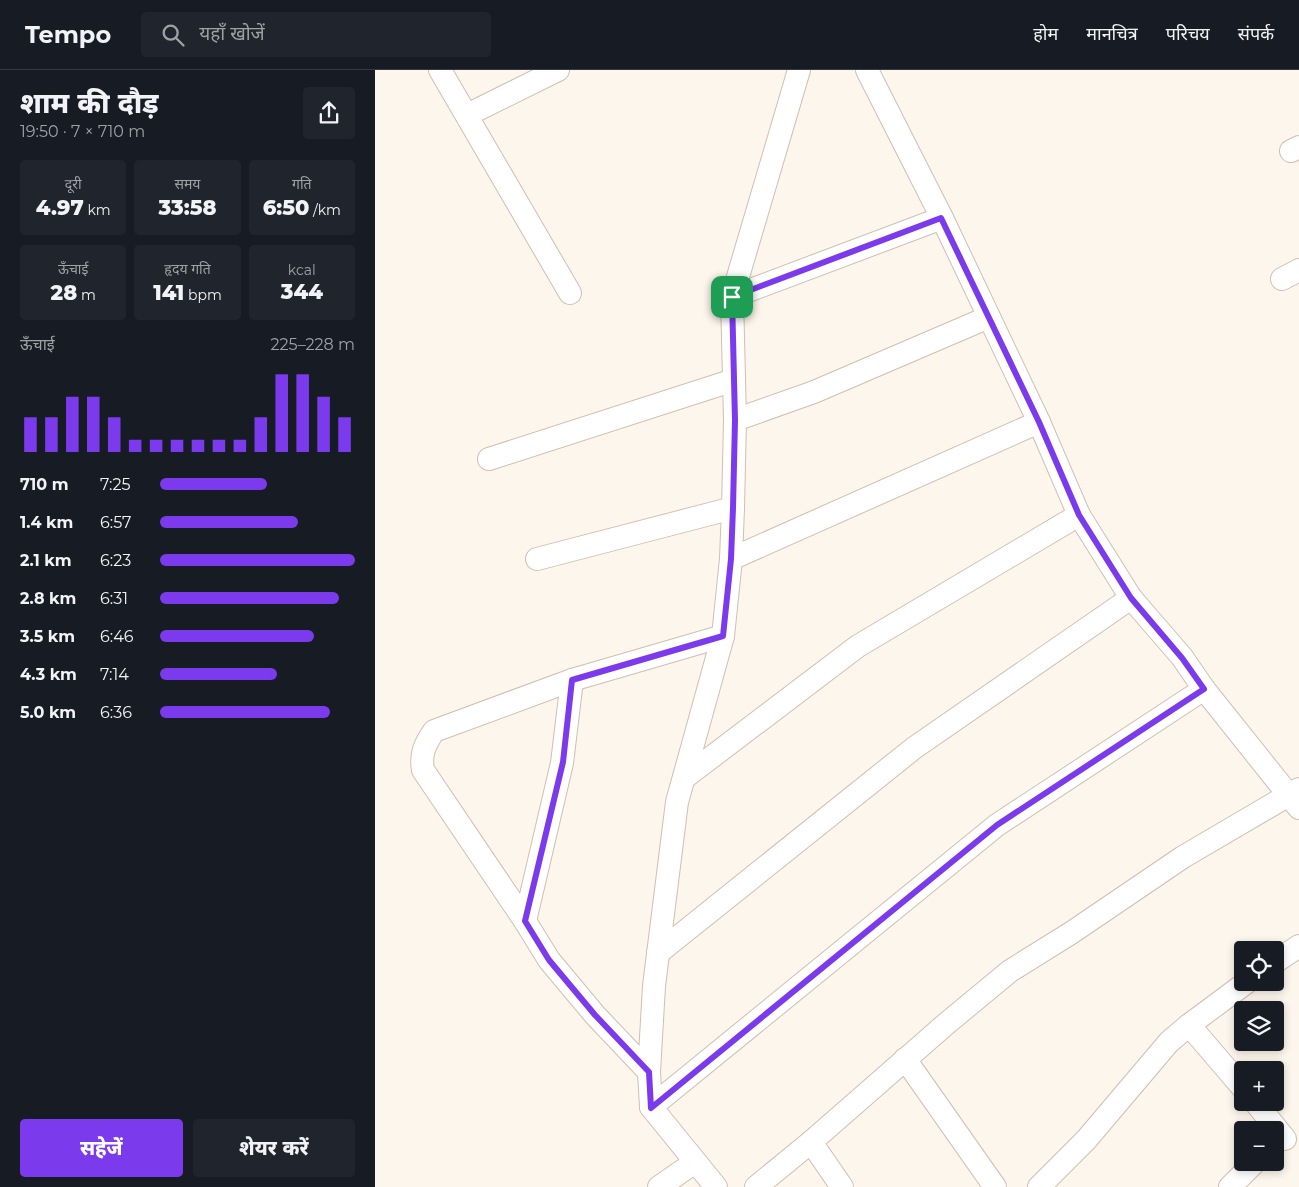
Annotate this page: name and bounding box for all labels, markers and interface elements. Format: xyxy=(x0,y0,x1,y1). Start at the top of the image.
search box xyxy=(141,12,491,57)
text: Tempo xyxy=(25,20,111,49)
icon: search xyxy=(159,21,187,49)
text: यहाँ खोजें xyxy=(199,22,265,45)
text: होम xyxy=(1033,23,1058,45)
text: मानचित्र xyxy=(1086,23,1138,45)
text: परिचय xyxy=(1166,23,1210,45)
text: संपर्क xyxy=(1238,23,1274,45)
text: शाम की दौड़ xyxy=(20,86,159,120)
button: share xyxy=(303,87,355,139)
text: 19:50 · 7 × 710 m xyxy=(20,122,145,141)
text: दूरी xyxy=(65,175,82,193)
text: समय xyxy=(175,175,200,193)
text: गति xyxy=(292,175,312,193)
text: 4.97 xyxy=(36,195,84,220)
text: 33:58 xyxy=(159,195,216,220)
text: 6:50 xyxy=(263,195,309,220)
text: km xyxy=(84,201,111,219)
text: /km xyxy=(309,201,341,219)
text: ऊँचाई xyxy=(58,260,88,278)
text: हृदय गति xyxy=(164,260,211,278)
text: kcal xyxy=(288,261,316,279)
pin xyxy=(711,276,753,318)
text: 344 xyxy=(281,279,323,304)
text: 28 xyxy=(51,280,77,305)
text: 141 xyxy=(153,280,184,305)
icon: arrive xyxy=(718,283,746,311)
text: m xyxy=(77,286,96,304)
text: bpm xyxy=(184,286,222,304)
text: ऊँचाई xyxy=(20,335,55,354)
text: 225–228 m xyxy=(270,335,355,354)
text: 710 m xyxy=(20,475,69,494)
text: 7:25 xyxy=(100,475,131,494)
text: 1.4 km xyxy=(20,513,73,532)
text: 6:57 xyxy=(100,513,131,532)
text: 2.1 km xyxy=(20,551,72,570)
text: 6:23 xyxy=(100,551,131,570)
text: 2.8 km xyxy=(20,589,76,608)
text: 6:31 xyxy=(100,589,128,608)
text: 3.5 km xyxy=(20,627,75,646)
text: 6:46 xyxy=(100,627,133,646)
text: 4.3 km xyxy=(20,665,77,684)
text: 7:14 xyxy=(100,665,129,684)
text: 5.0 km xyxy=(20,703,76,722)
text: 6:36 xyxy=(100,703,132,722)
map controls xyxy=(1234,941,1284,1171)
button: locate xyxy=(1234,941,1284,991)
button: layers xyxy=(1234,1001,1284,1051)
button: + xyxy=(1234,1061,1284,1111)
button: सहेजें xyxy=(20,1119,183,1177)
button: शेयर करें xyxy=(193,1119,355,1177)
button: − xyxy=(1234,1121,1284,1171)

